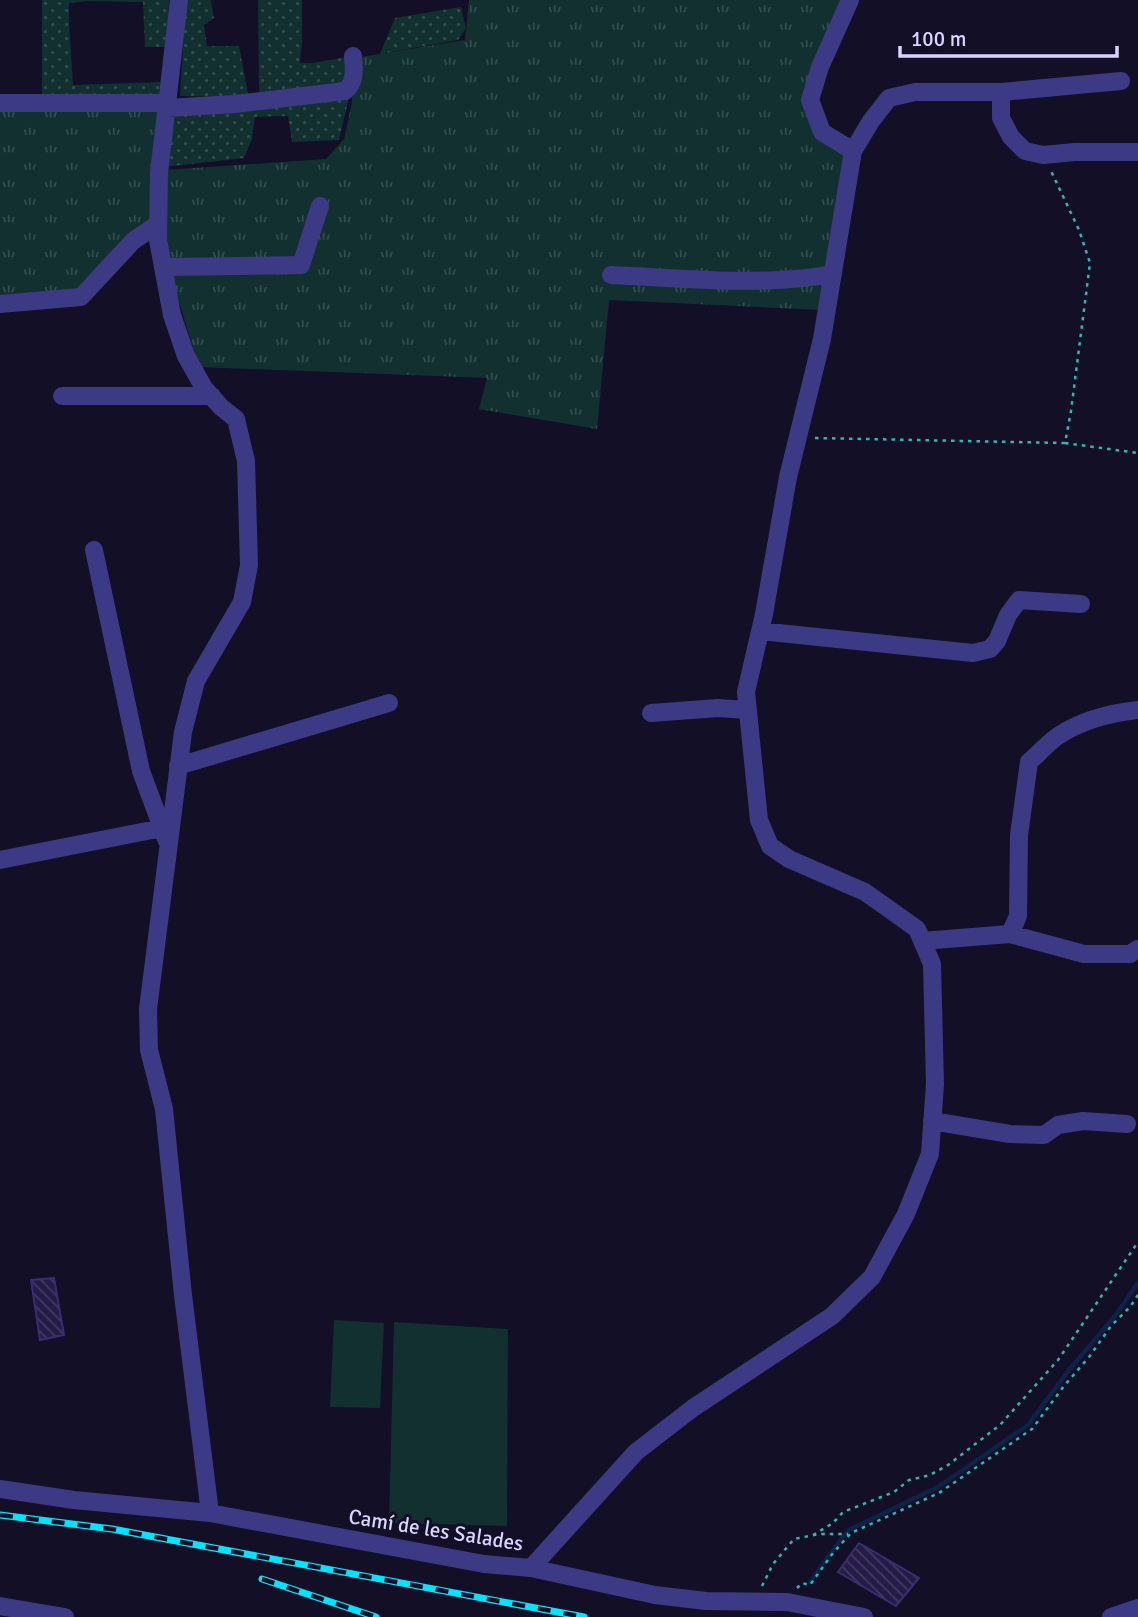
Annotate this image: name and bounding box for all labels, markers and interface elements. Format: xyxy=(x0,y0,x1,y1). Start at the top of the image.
scale bar xyxy=(900,14,1117,58)
text: 100 m xyxy=(911,26,966,52)
street label: Camí de les Salades xyxy=(347,1503,525,1557)

